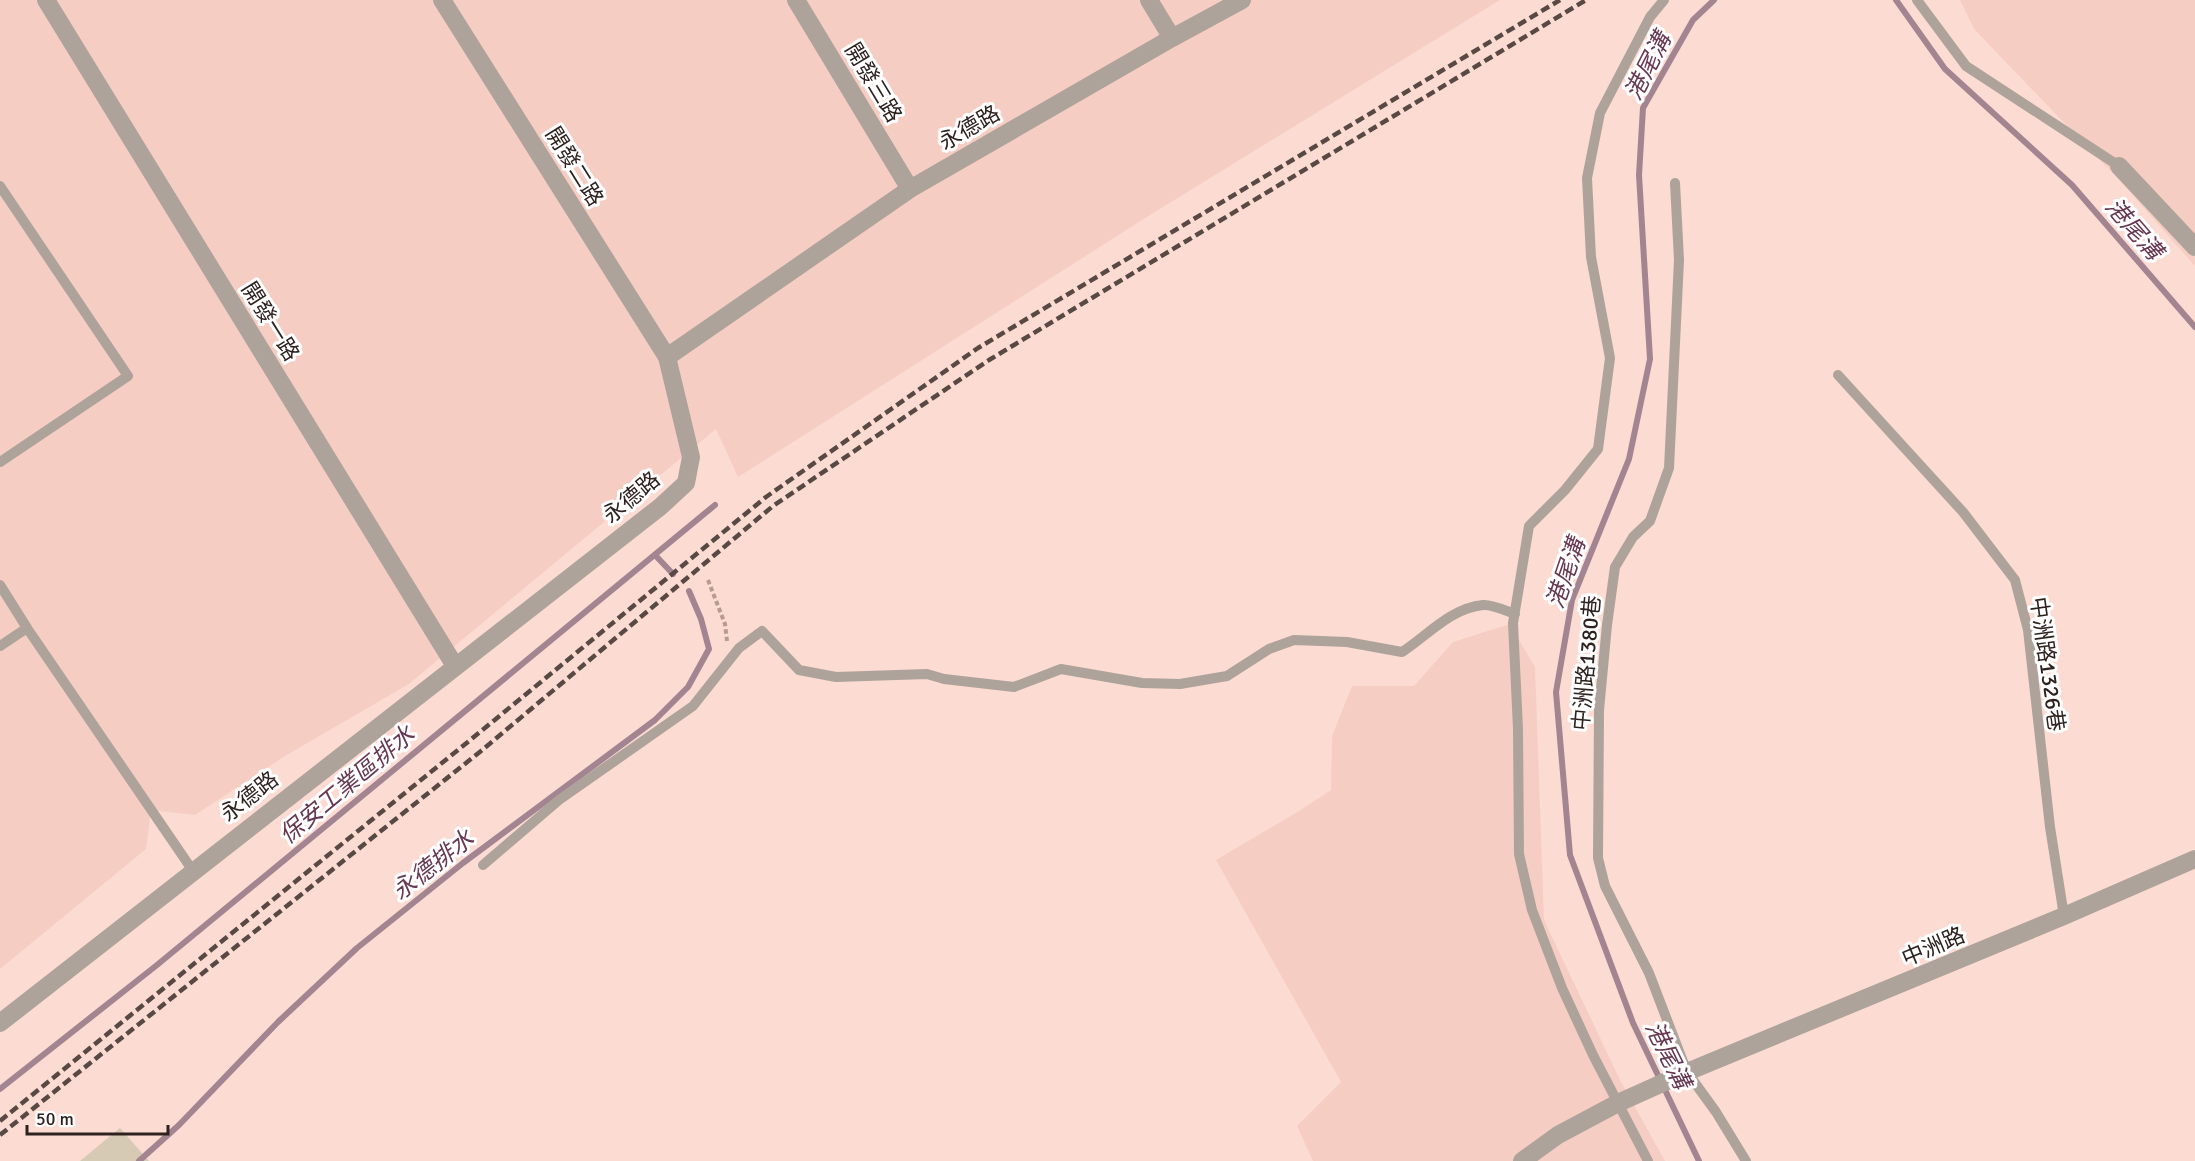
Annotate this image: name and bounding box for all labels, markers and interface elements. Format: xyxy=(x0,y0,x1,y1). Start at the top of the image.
water label: 港尾溝 xyxy=(1618,24,1679,105)
street label: 開發三路 xyxy=(839,38,908,127)
street label: 永德路 xyxy=(934,99,1005,156)
street label: 開發二路 xyxy=(540,122,609,211)
water label: 港尾溝 xyxy=(2099,192,2171,268)
street label: 開發一路 xyxy=(236,277,305,366)
street label: 永德路 xyxy=(597,466,665,529)
water label: 港尾溝 xyxy=(1540,531,1593,612)
street label: 中洲路1380巷 xyxy=(1567,594,1606,732)
street label: 中洲路1326巷 xyxy=(2025,595,2070,733)
water label: 保安工業區排水 xyxy=(273,719,422,850)
street label: 永德路 xyxy=(215,765,284,827)
water label: 永德排水 xyxy=(386,823,481,906)
street label: 中洲路 xyxy=(1898,921,1969,972)
water label: 港尾溝 xyxy=(1639,1016,1699,1097)
scale bar xyxy=(27,1098,168,1136)
text: 50 m xyxy=(36,1108,74,1130)

